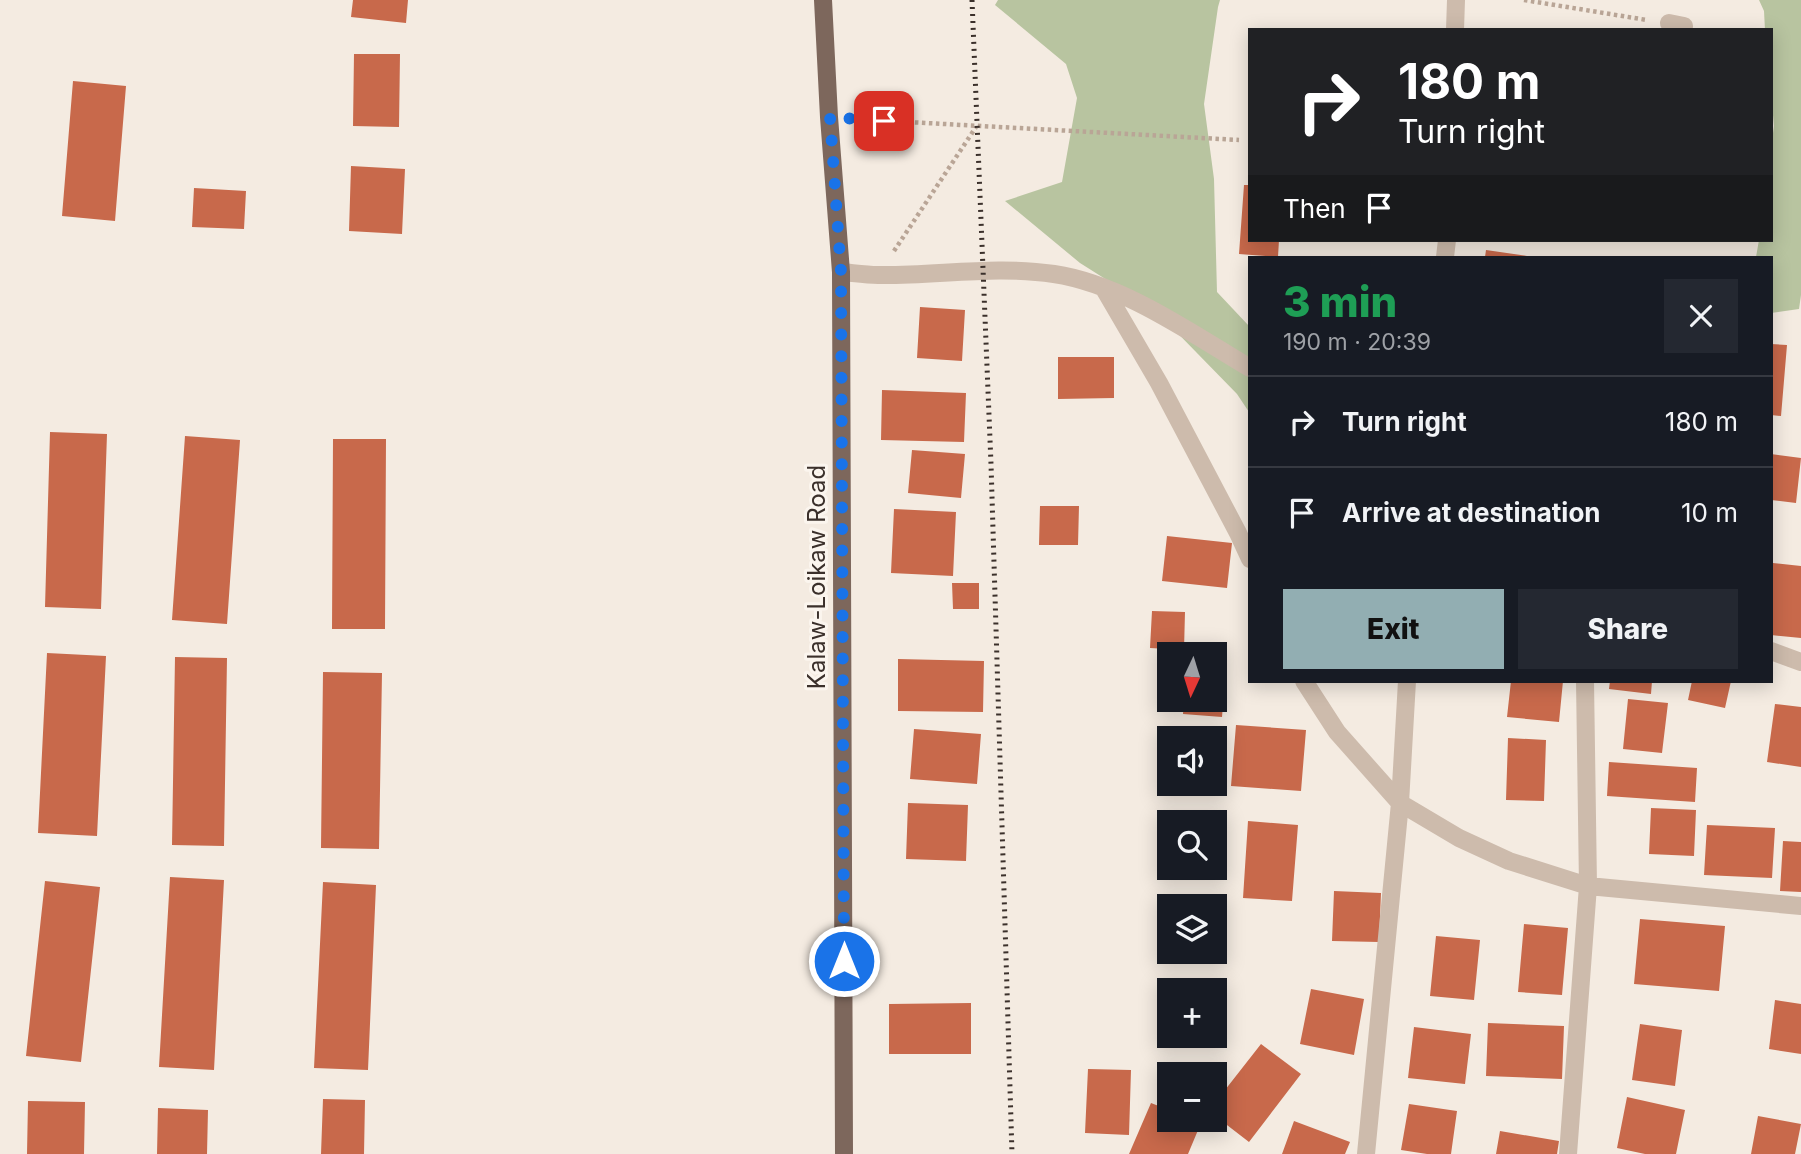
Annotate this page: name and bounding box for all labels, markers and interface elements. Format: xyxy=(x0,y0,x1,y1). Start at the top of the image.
text: 180 m xyxy=(1398,52,1540,111)
icon: right xyxy=(1283,56,1374,147)
pin xyxy=(854,91,914,151)
icon: arrive xyxy=(865,102,903,140)
text: Turn right xyxy=(1398,112,1545,151)
icon: arrive xyxy=(1360,189,1398,227)
text: Then xyxy=(1283,193,1346,224)
text: 3 min xyxy=(1283,276,1397,327)
button: close xyxy=(1664,279,1738,353)
text: 190 m · 20:39 xyxy=(1283,328,1431,356)
icon: right xyxy=(1283,403,1321,441)
text: Turn right xyxy=(1342,406,1467,437)
text: 180 m xyxy=(1665,406,1738,437)
street label: Kalaw-Loikaw Road xyxy=(802,465,831,689)
icon: arrive xyxy=(1283,494,1321,532)
text: Arrive at destination xyxy=(1342,497,1601,528)
text: 10 m xyxy=(1681,497,1738,528)
button: Exit xyxy=(1283,589,1504,669)
button: Share xyxy=(1518,589,1738,669)
north arrow xyxy=(1157,642,1227,712)
map controls xyxy=(1157,642,1227,1132)
button: sound xyxy=(1157,726,1227,796)
button: search xyxy=(1157,810,1227,880)
button: layers xyxy=(1157,894,1227,964)
position arrow xyxy=(807,924,881,998)
button: + xyxy=(1157,978,1227,1048)
button: − xyxy=(1157,1062,1227,1132)

